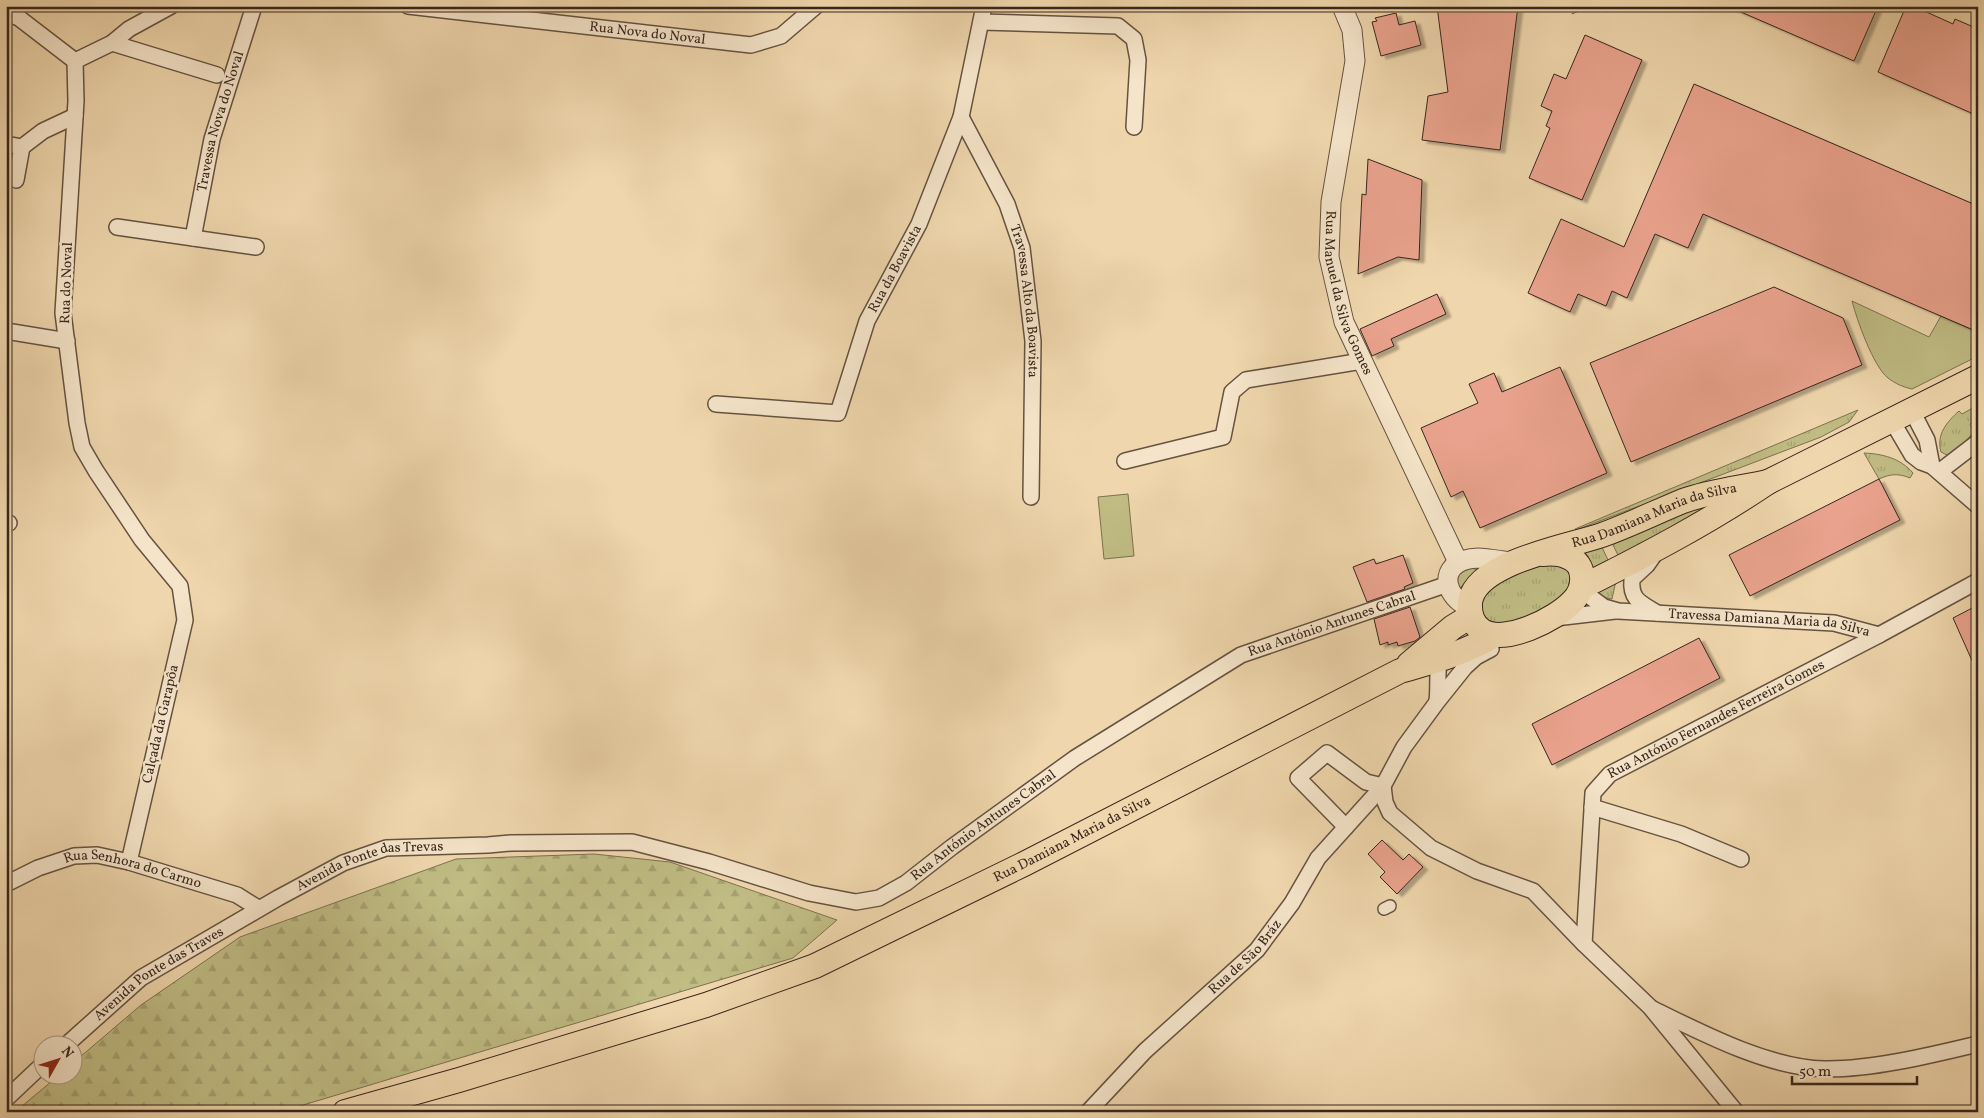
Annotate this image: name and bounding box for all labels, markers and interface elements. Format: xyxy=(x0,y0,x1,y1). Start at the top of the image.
street label: Rua Nova do Noval xyxy=(588,17,706,49)
street label: Travessa Nova do Noval xyxy=(193,49,249,193)
street label: Rua Manuel da Silva Gomes xyxy=(1319,210,1377,378)
street label: Rua da Boavista xyxy=(864,221,926,316)
street label: Travessa Alto da Boavista xyxy=(1005,222,1043,378)
street label: Rua do Noval xyxy=(56,242,78,324)
street label: Rua Damiana Maria da Silva xyxy=(1570,479,1738,553)
street label: Rua António Antunes Cabral xyxy=(1245,586,1418,661)
street label: Travessa Damiana Maria da Silva xyxy=(1668,604,1872,642)
street label: Rua António Fernandes Ferreira Gomes xyxy=(1604,655,1828,783)
street label: Calçada da Garapôa xyxy=(138,663,184,785)
street label: Rua António Antunes Cabral xyxy=(907,765,1060,885)
street label: Rua Damiana Maria da Silva xyxy=(990,791,1154,887)
street label: Avenida Ponte das Trevas xyxy=(293,837,444,896)
street label: Rua Senhora do Carmo xyxy=(61,845,204,893)
street label: Rua de São Bráz xyxy=(1204,916,1286,999)
street label: Avenida Ponte das Traves xyxy=(90,922,227,1025)
north arrow xyxy=(32,1036,82,1086)
text: N xyxy=(56,1043,78,1063)
scale bar xyxy=(1792,1053,1916,1085)
text: 50 m xyxy=(1799,1062,1831,1083)

